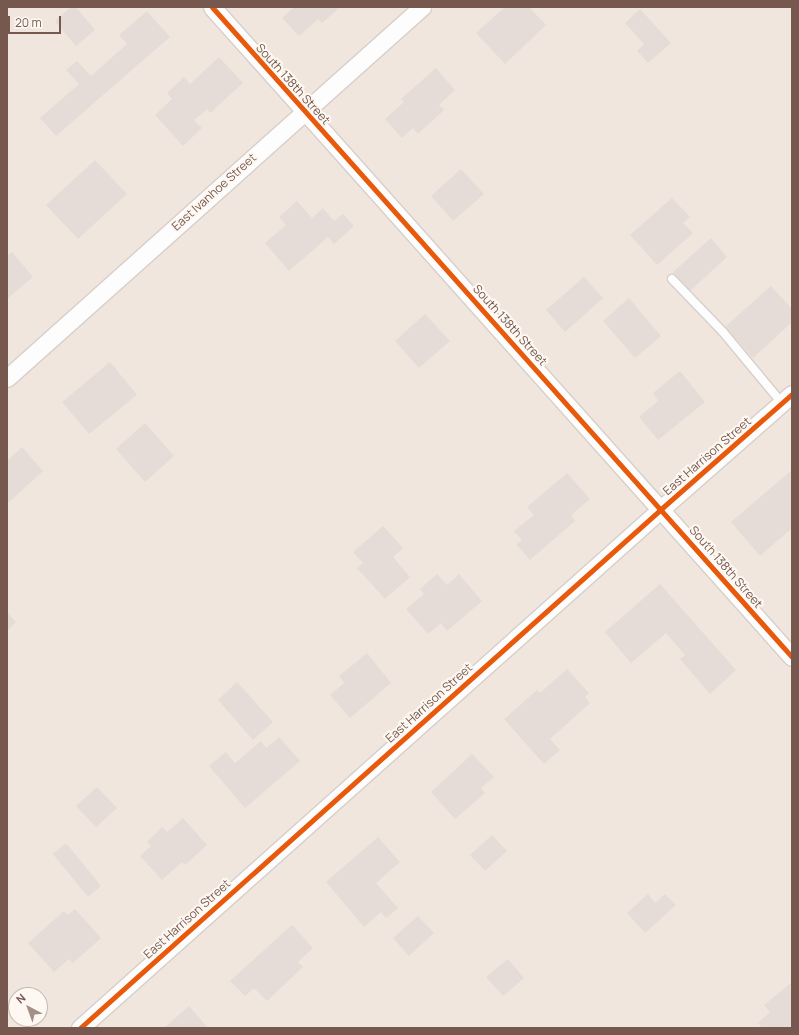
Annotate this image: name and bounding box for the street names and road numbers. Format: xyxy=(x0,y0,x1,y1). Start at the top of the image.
street label: South 138th Street xyxy=(253,41,333,127)
street label: East Ivanhoe Street xyxy=(169,150,259,234)
street label: South 138th Street xyxy=(470,282,550,368)
street label: East Harrison Street xyxy=(660,414,754,498)
street label: South 138th Street xyxy=(687,523,765,611)
street label: East Harrison Street xyxy=(383,660,475,746)
street label: East Harrison Street xyxy=(141,876,233,962)

